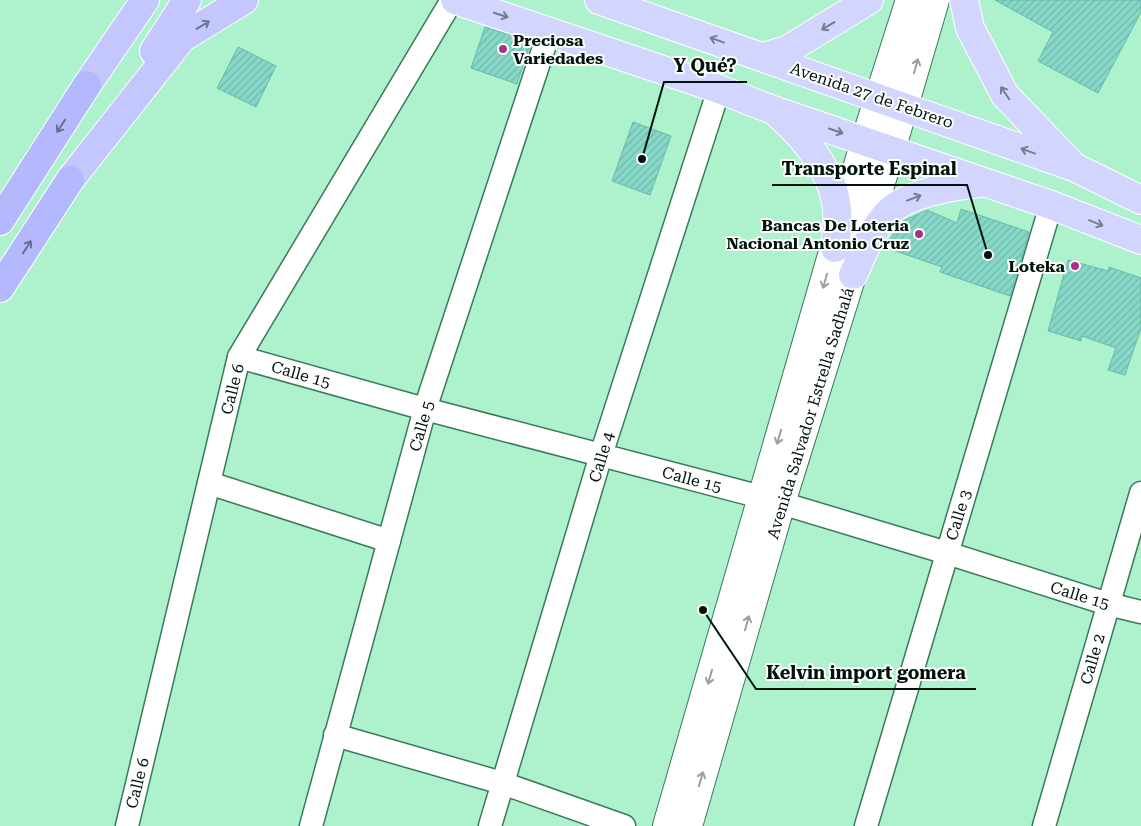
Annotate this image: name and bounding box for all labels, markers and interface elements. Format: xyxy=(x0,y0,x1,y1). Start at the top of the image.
one-way arrow xyxy=(493,11,509,21)
one-way arrow xyxy=(196,19,210,29)
one-way arrow xyxy=(821,21,835,31)
place label: Preciosa Variedades xyxy=(513,31,603,68)
one-way arrow xyxy=(710,35,725,44)
marker: Preciosa Variedades xyxy=(497,43,509,55)
callout: Y Qué? xyxy=(664,49,747,82)
text: Y Qué? xyxy=(673,55,737,76)
one-way arrow xyxy=(912,58,922,74)
street label: Avenida 27 de Febrero xyxy=(788,59,956,132)
one-way arrow xyxy=(1000,86,1010,100)
one-way arrow xyxy=(56,118,66,132)
one-way arrow xyxy=(828,127,844,137)
one-way arrow xyxy=(1020,146,1036,155)
callout: Transporte Espinal xyxy=(772,152,967,185)
text: Transporte Espinal xyxy=(781,158,957,179)
one-way arrow xyxy=(906,193,921,203)
place label: Bancas De Loteria Nacional Antonio Cruz xyxy=(726,216,910,253)
one-way arrow xyxy=(1088,219,1103,228)
marker: Bancas De Loteria Nacional Antonio Cruz xyxy=(913,228,925,240)
one-way arrow xyxy=(21,240,32,254)
place label: Loteka xyxy=(1009,257,1066,276)
marker: Loteka xyxy=(1069,260,1081,272)
one-way arrow xyxy=(820,273,830,289)
street label: Avenida Salvador Estrella Sadhalá xyxy=(763,285,858,541)
street label: Calle 15 xyxy=(269,357,333,392)
street label: Calle 6 xyxy=(217,362,248,417)
street label: Calle 5 xyxy=(405,399,438,454)
one-way arrow xyxy=(773,429,783,445)
street label: Calle 4 xyxy=(585,430,618,485)
street label: Calle 15 xyxy=(660,462,724,497)
street label: Calle 3 xyxy=(942,488,975,543)
street label: Calle 15 xyxy=(1048,578,1112,613)
one-way arrow xyxy=(742,616,752,632)
street label: Calle 2 xyxy=(1076,632,1109,687)
callout: Kelvin import gomera xyxy=(756,656,976,689)
text: Kelvin import gomera xyxy=(766,662,966,683)
one-way arrow xyxy=(704,669,714,685)
street label: Calle 6 xyxy=(122,756,153,811)
one-way arrow xyxy=(697,772,707,788)

